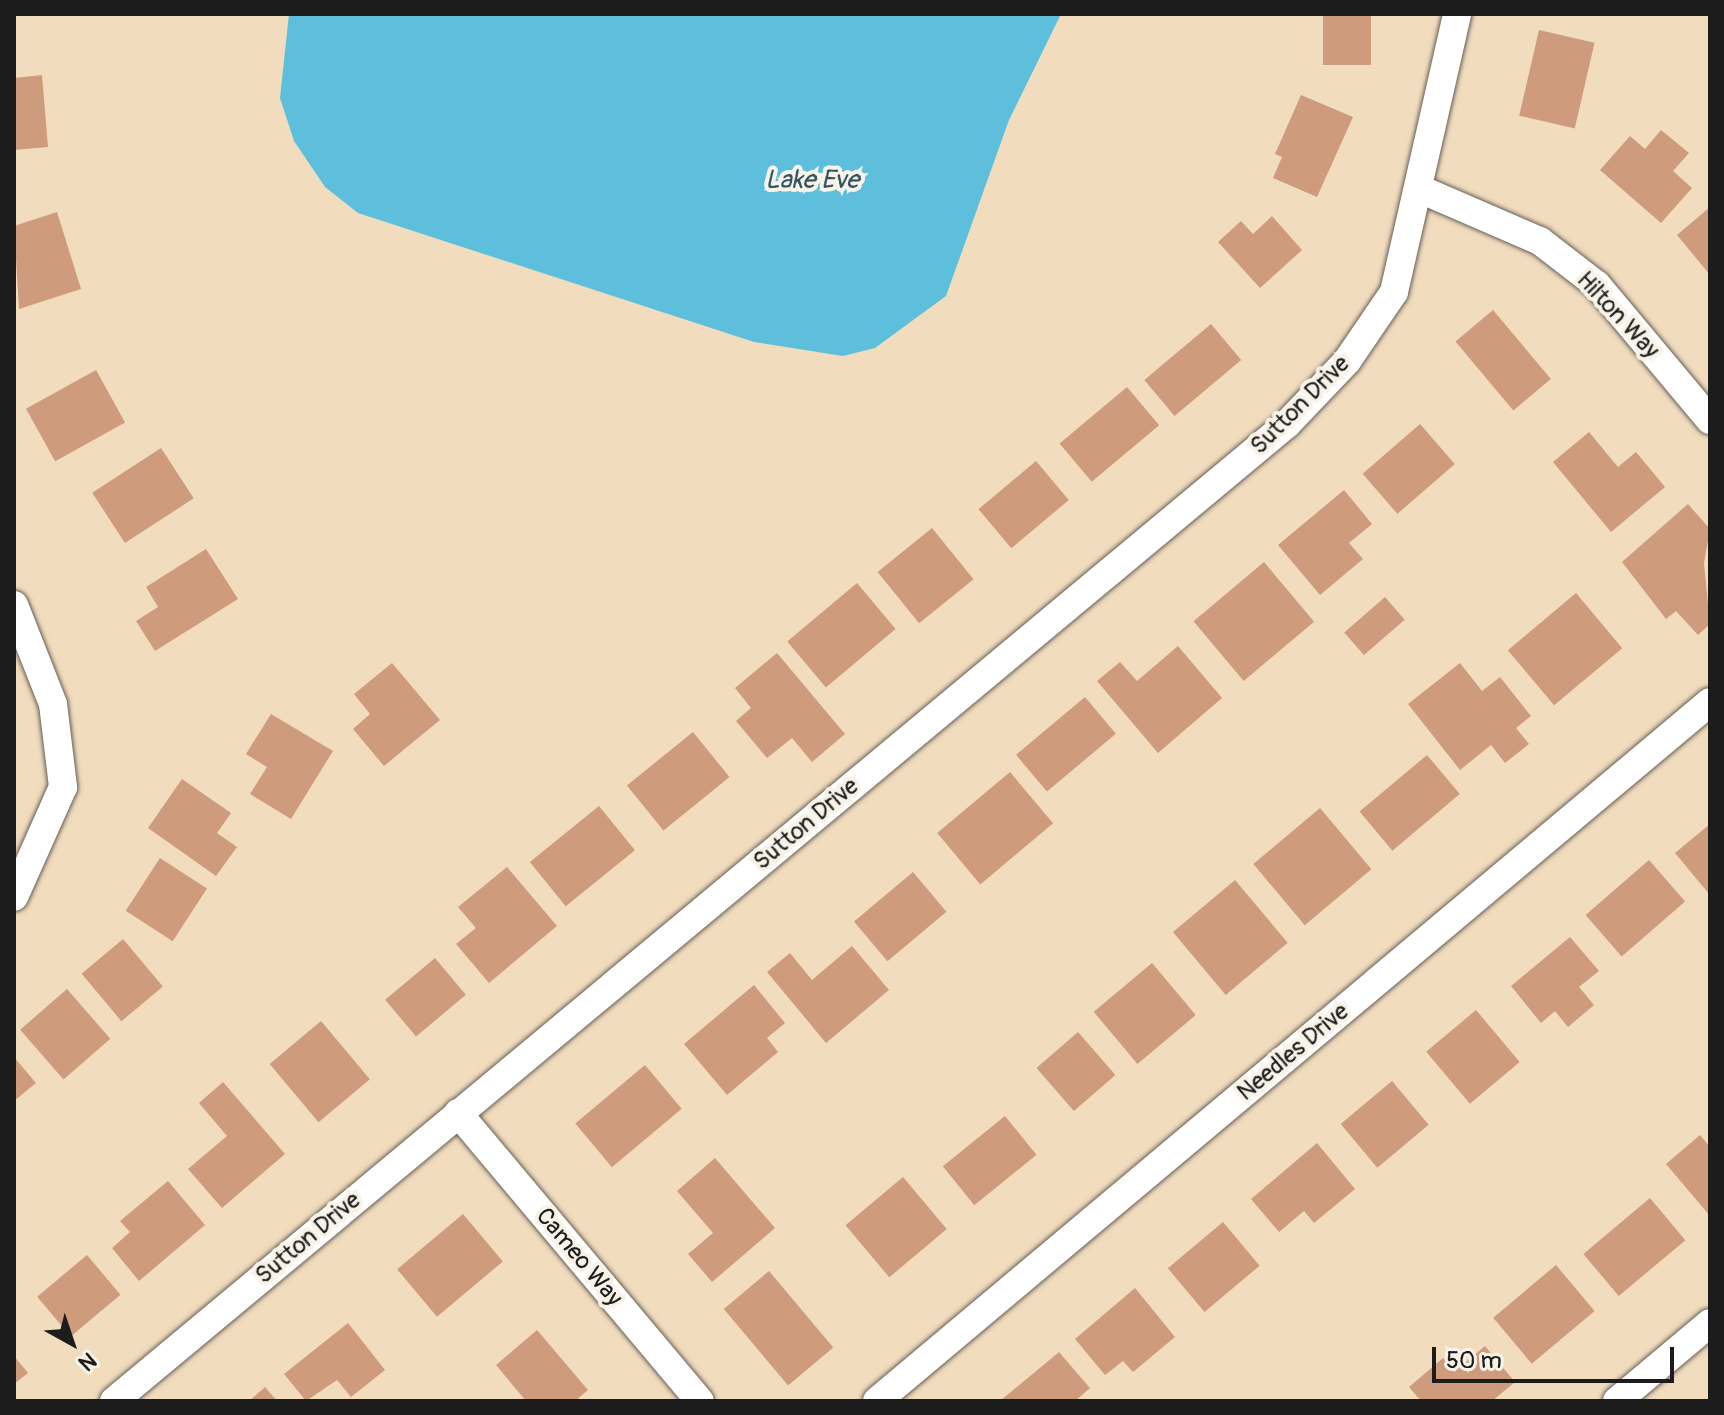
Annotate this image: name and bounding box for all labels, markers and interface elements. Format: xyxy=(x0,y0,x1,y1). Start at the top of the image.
water label: Lake Eve xyxy=(765,165,859,197)
street label: Hilton Way xyxy=(1571,266,1665,364)
street label: Sutton Drive xyxy=(1245,350,1355,460)
street label: Sutton Drive xyxy=(748,772,864,876)
street label: Needles Drive xyxy=(1232,997,1354,1107)
street label: Sutton Drive xyxy=(250,1186,366,1290)
street label: Cameo Way xyxy=(530,1202,628,1312)
north arrow xyxy=(32,1303,112,1383)
scale bar xyxy=(1436,1331,1678,1381)
text: N xyxy=(73,1346,102,1377)
text: 50 m xyxy=(1446,1346,1502,1375)

